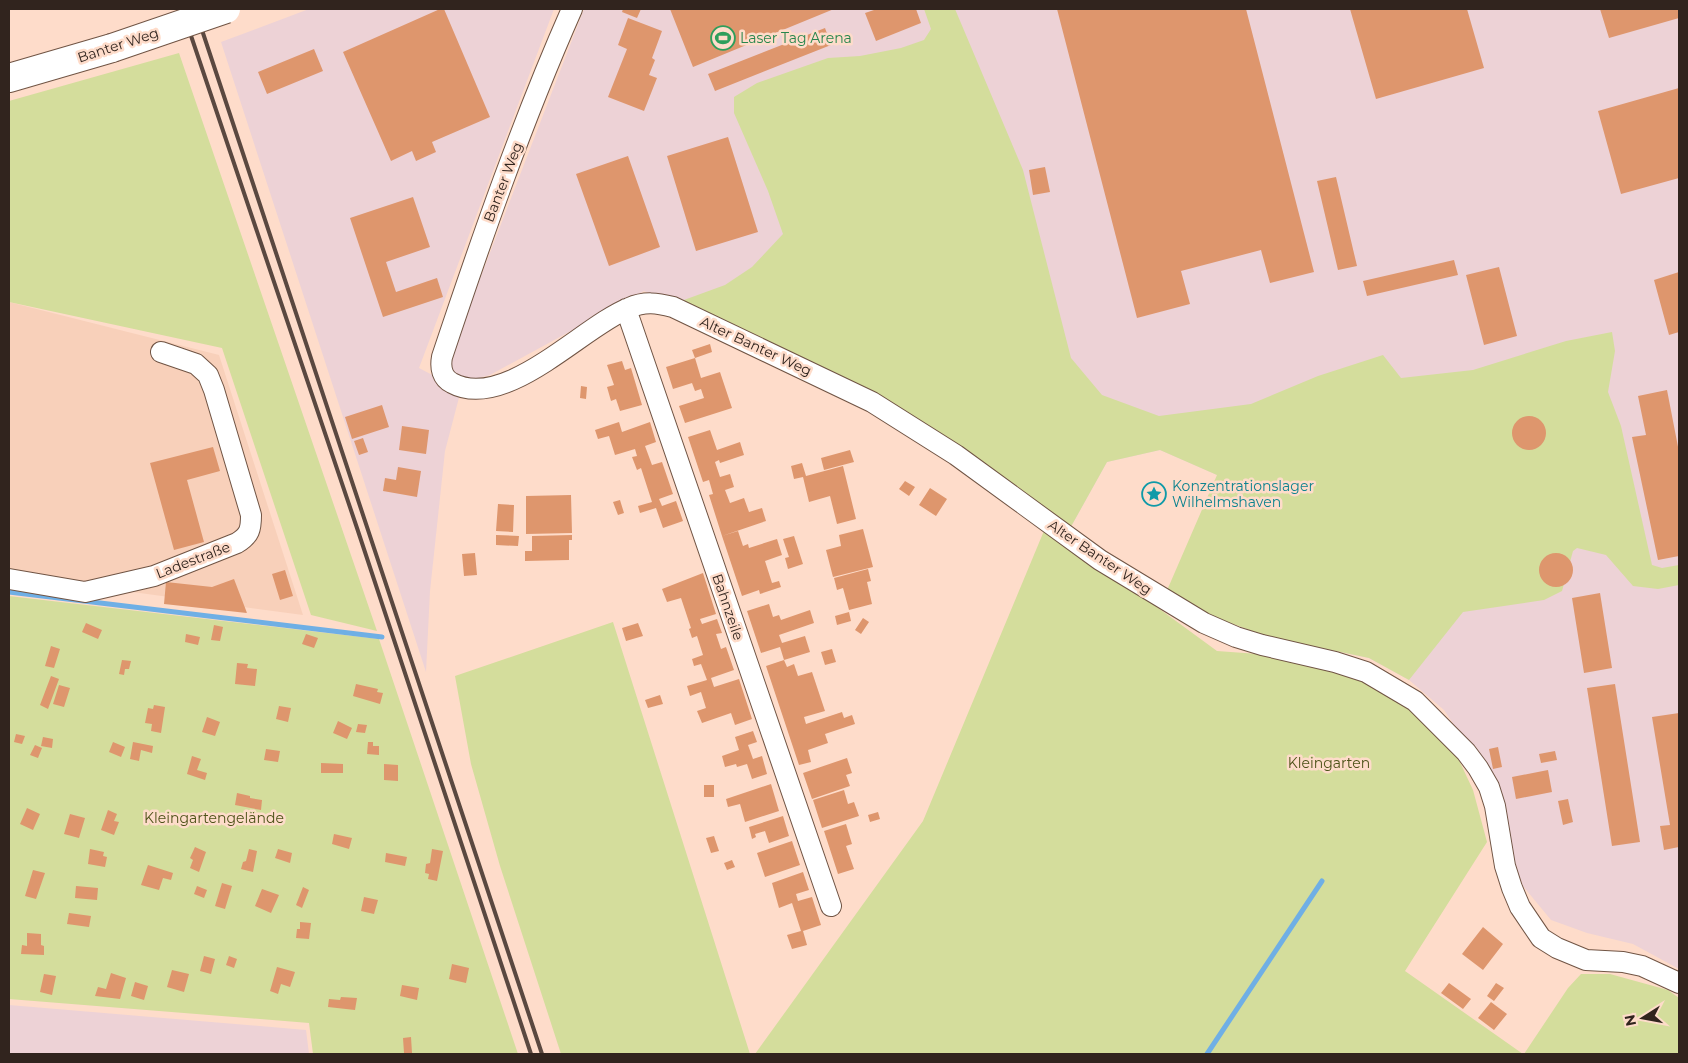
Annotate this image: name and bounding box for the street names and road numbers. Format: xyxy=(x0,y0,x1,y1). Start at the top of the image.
street label: Banter Weg xyxy=(75,23,161,67)
street label: Banter Weg xyxy=(479,139,527,225)
street label: Alter Banter Weg xyxy=(697,312,815,380)
street label: Alter Banter Weg xyxy=(1045,516,1155,598)
street label: Ladestraße xyxy=(153,538,233,582)
street label: Bahnzeile xyxy=(708,571,748,643)

